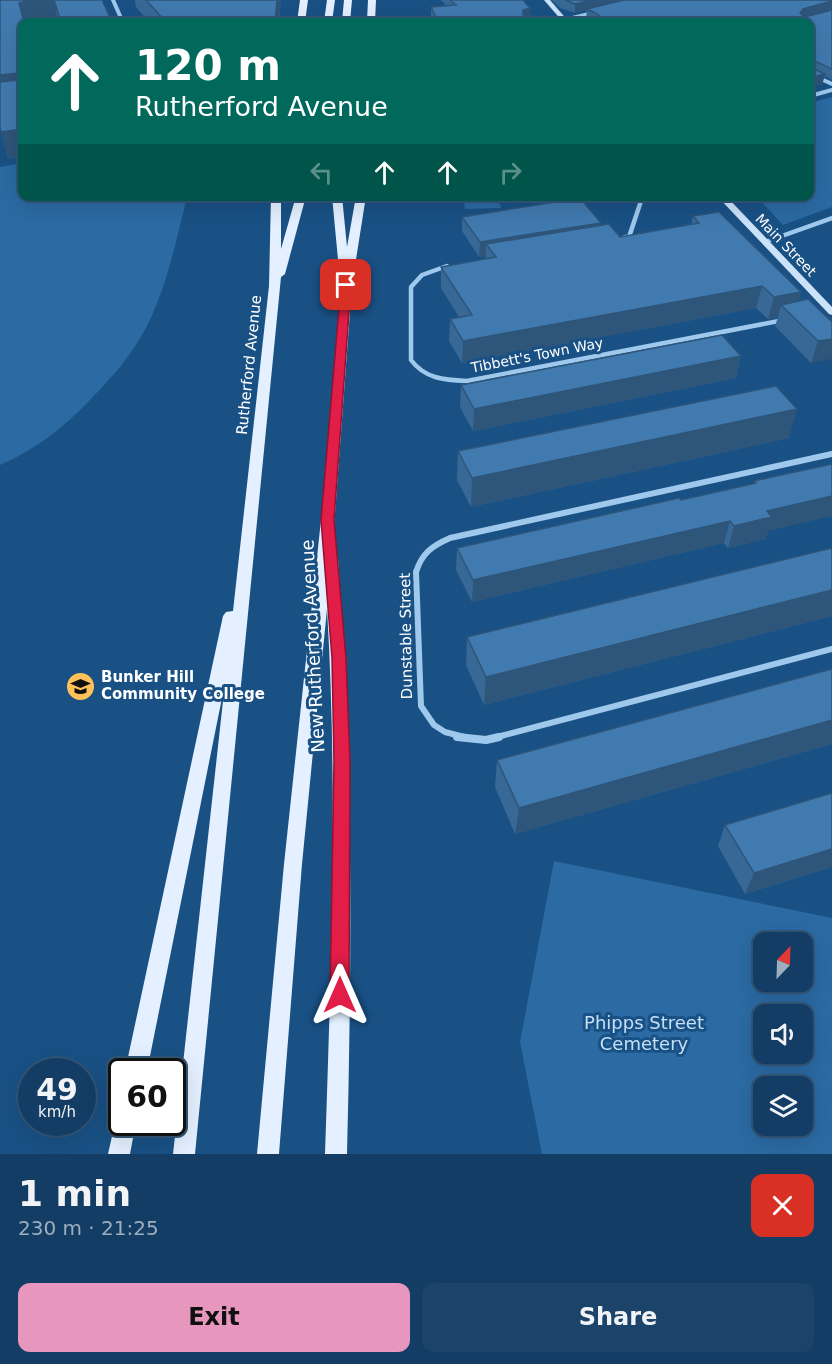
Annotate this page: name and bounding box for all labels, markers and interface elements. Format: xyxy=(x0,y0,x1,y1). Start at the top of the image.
text: 120 m xyxy=(135,41,281,90)
icon: ahead xyxy=(36,42,114,120)
text: Rutherford Avenue xyxy=(135,91,388,122)
icon: left xyxy=(305,156,338,189)
icon: ahead xyxy=(368,156,401,189)
icon: ahead xyxy=(431,156,464,189)
icon: right xyxy=(494,156,527,189)
street label: Main Street xyxy=(752,211,820,280)
pin xyxy=(320,259,371,310)
icon: arrive xyxy=(329,268,362,301)
street label: Rutherford Avenue xyxy=(233,294,265,436)
street label: Tibbett's Town Way xyxy=(469,334,604,376)
street label: New Rutherford Avenue xyxy=(296,539,329,753)
street label: Dunstable Street xyxy=(396,572,416,700)
place label: Bunker Hill Community College xyxy=(101,668,265,703)
school or university icon: Bunker Hill Community College xyxy=(64,670,96,702)
north arrow xyxy=(753,932,813,992)
map controls xyxy=(753,932,813,1136)
position arrow xyxy=(308,963,372,1027)
button: sound xyxy=(753,1004,813,1064)
park label: Phipps Street Cemetery xyxy=(584,1012,704,1054)
speed limit sign: 60 xyxy=(108,1058,186,1136)
text: 49 xyxy=(36,1072,78,1107)
button: layers xyxy=(753,1076,813,1136)
text: km/h xyxy=(38,1103,76,1121)
text: 1 min xyxy=(18,1173,131,1214)
button: close xyxy=(751,1174,814,1237)
text: 230 m · 21:25 xyxy=(18,1216,159,1240)
button: Exit xyxy=(18,1283,410,1352)
button: Share xyxy=(422,1283,814,1352)

